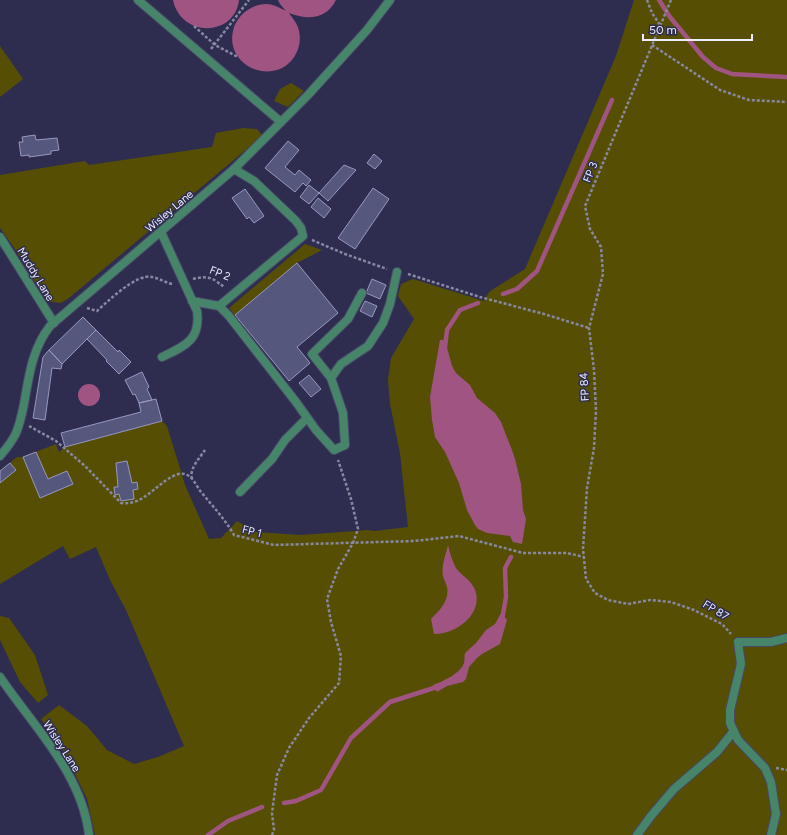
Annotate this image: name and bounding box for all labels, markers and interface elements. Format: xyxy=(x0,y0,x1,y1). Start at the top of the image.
scale bar xyxy=(643,16,752,42)
text: 50 m xyxy=(649,23,677,37)
street label: FP 3 xyxy=(580,160,600,184)
street label: Wisley Lane xyxy=(143,188,196,235)
street label: Muddy Lane xyxy=(14,245,57,303)
street label: FP 2 xyxy=(208,263,232,283)
street label: FP 84 xyxy=(577,372,592,402)
street label: FP 1 xyxy=(241,523,263,540)
street label: FP 87 xyxy=(701,598,731,623)
street label: Wisley Lane xyxy=(40,718,83,774)

